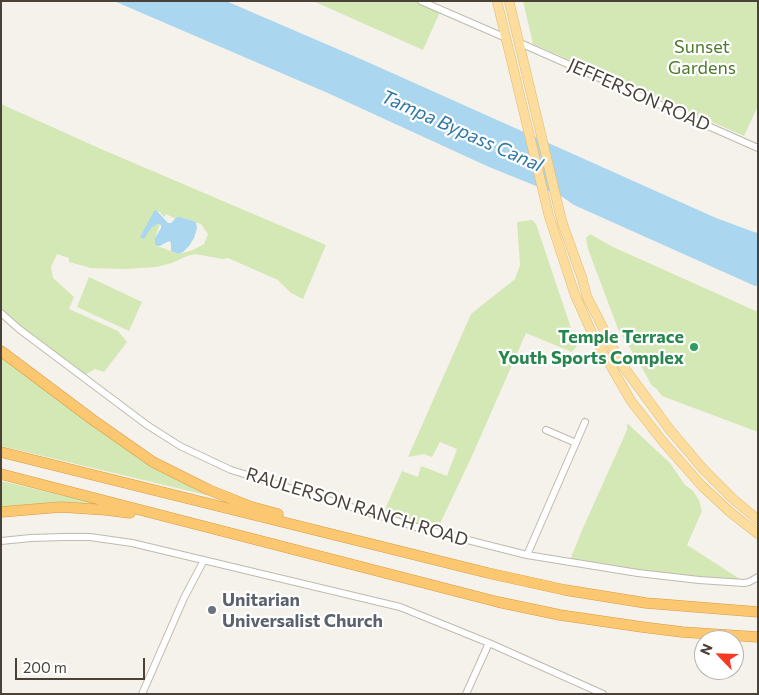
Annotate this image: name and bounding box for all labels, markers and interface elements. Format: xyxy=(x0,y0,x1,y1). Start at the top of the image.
park label: Sunset Gardens xyxy=(668,36,736,78)
street label: JEFFERSON ROAD xyxy=(565,54,713,136)
water label: Tampa Bypass Canal xyxy=(378,85,546,177)
place label: Temple Terrace Youth Sports Complex xyxy=(498,326,684,368)
marker: Temple Terrace Youth Sports Complex xyxy=(688,341,700,353)
street label: RAULERSON RANCH ROAD xyxy=(243,463,471,551)
place label: Unitarian Universalist Church xyxy=(222,589,383,632)
marker: Unitarian Universalist Church xyxy=(206,604,218,616)
north arrow xyxy=(694,630,744,680)
text: N xyxy=(696,641,716,657)
scale bar xyxy=(18,648,148,680)
text: 200 m xyxy=(23,658,67,676)

